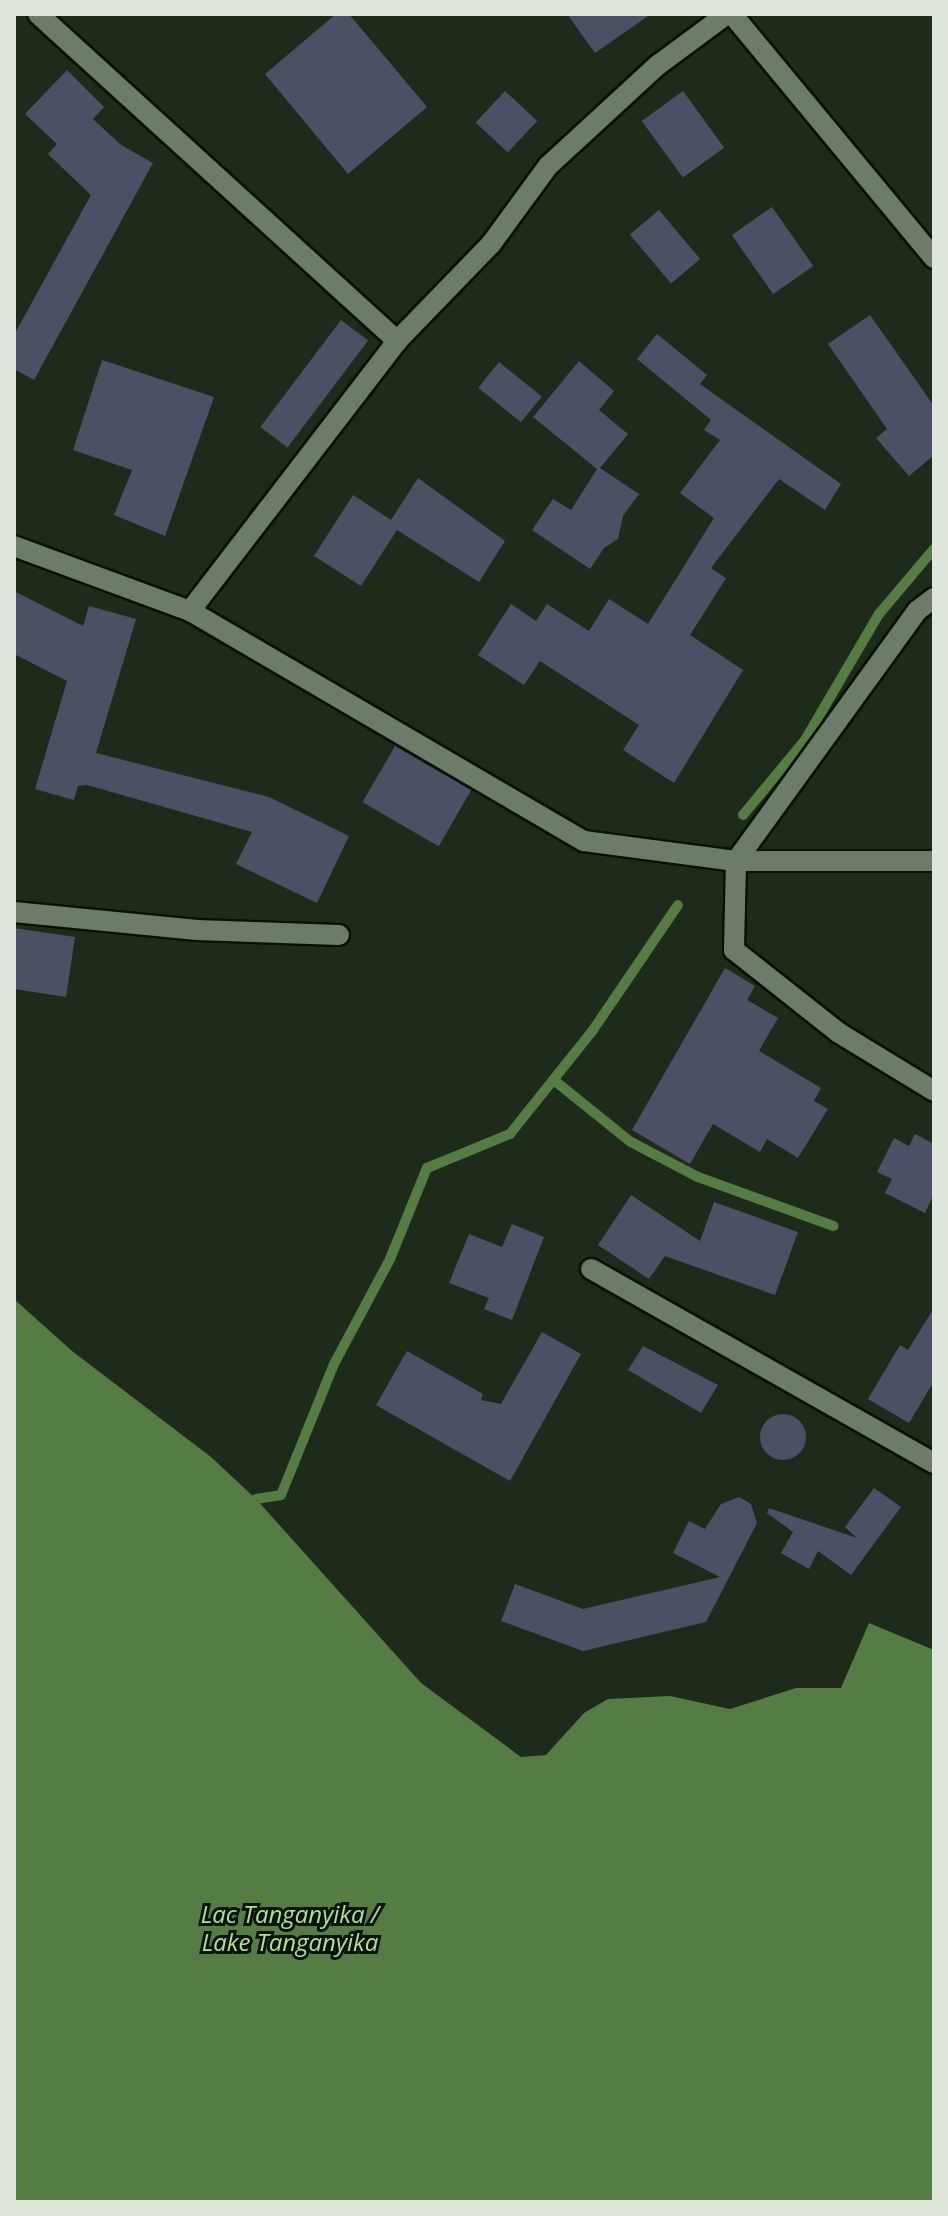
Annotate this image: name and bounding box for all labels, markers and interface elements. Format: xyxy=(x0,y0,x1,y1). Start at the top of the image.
water label: Lac Tanganyika / Lake Tanganyika xyxy=(201,1900,379,1956)

